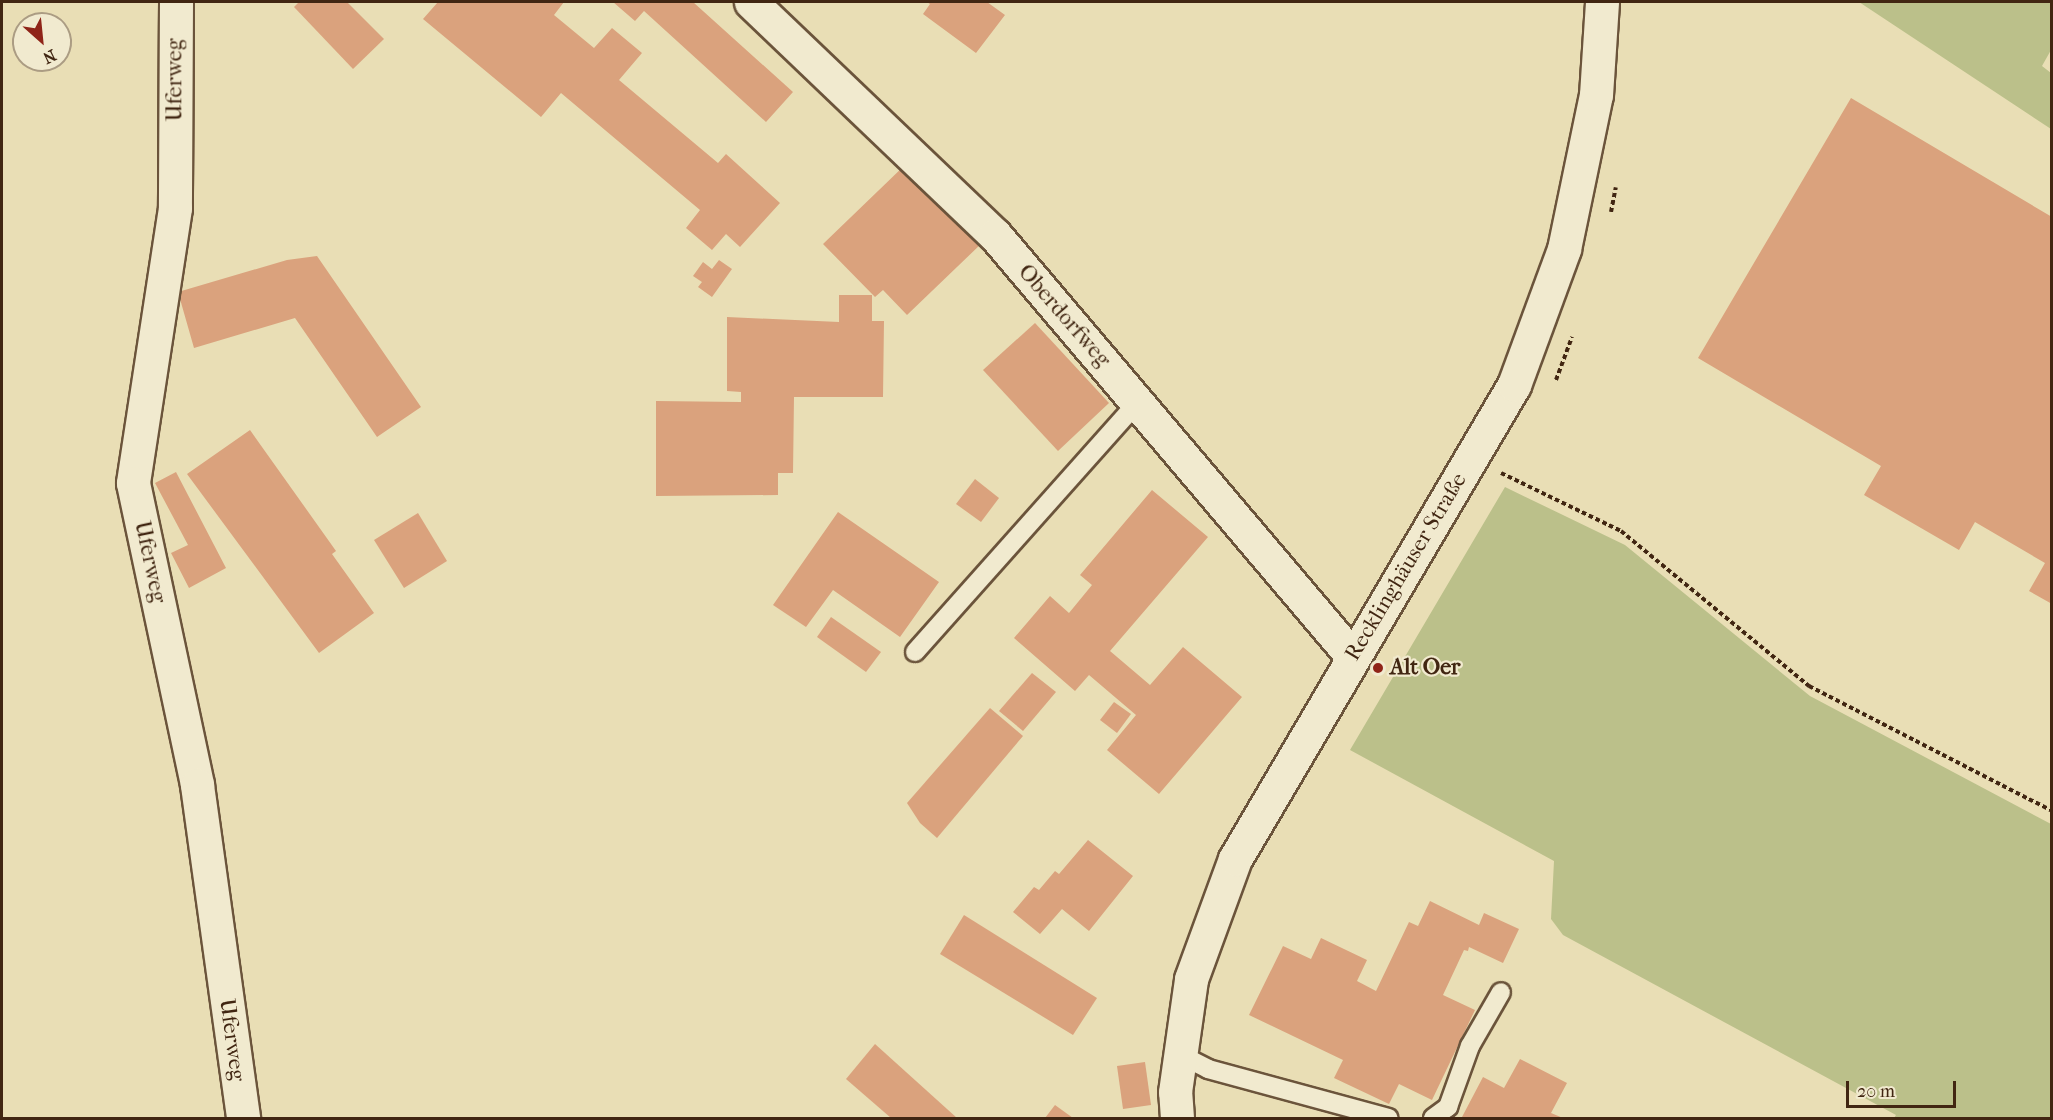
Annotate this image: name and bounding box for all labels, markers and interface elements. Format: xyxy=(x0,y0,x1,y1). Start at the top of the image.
north arrow xyxy=(12,12,72,72)
street label: Uferweg xyxy=(162,39,188,121)
text: N xyxy=(40,45,59,68)
street label: Oberdorfweg xyxy=(1012,259,1116,373)
street label: Recklinghäuser Straße xyxy=(1339,468,1473,666)
street label: Uferweg xyxy=(128,519,172,605)
place label: Alt Oer xyxy=(1390,655,1460,681)
marker: Alt Oer xyxy=(1371,661,1385,675)
street label: Uferweg xyxy=(213,997,251,1083)
scale bar xyxy=(1849,1069,1958,1107)
text: 20 m xyxy=(1857,1081,1895,1102)

